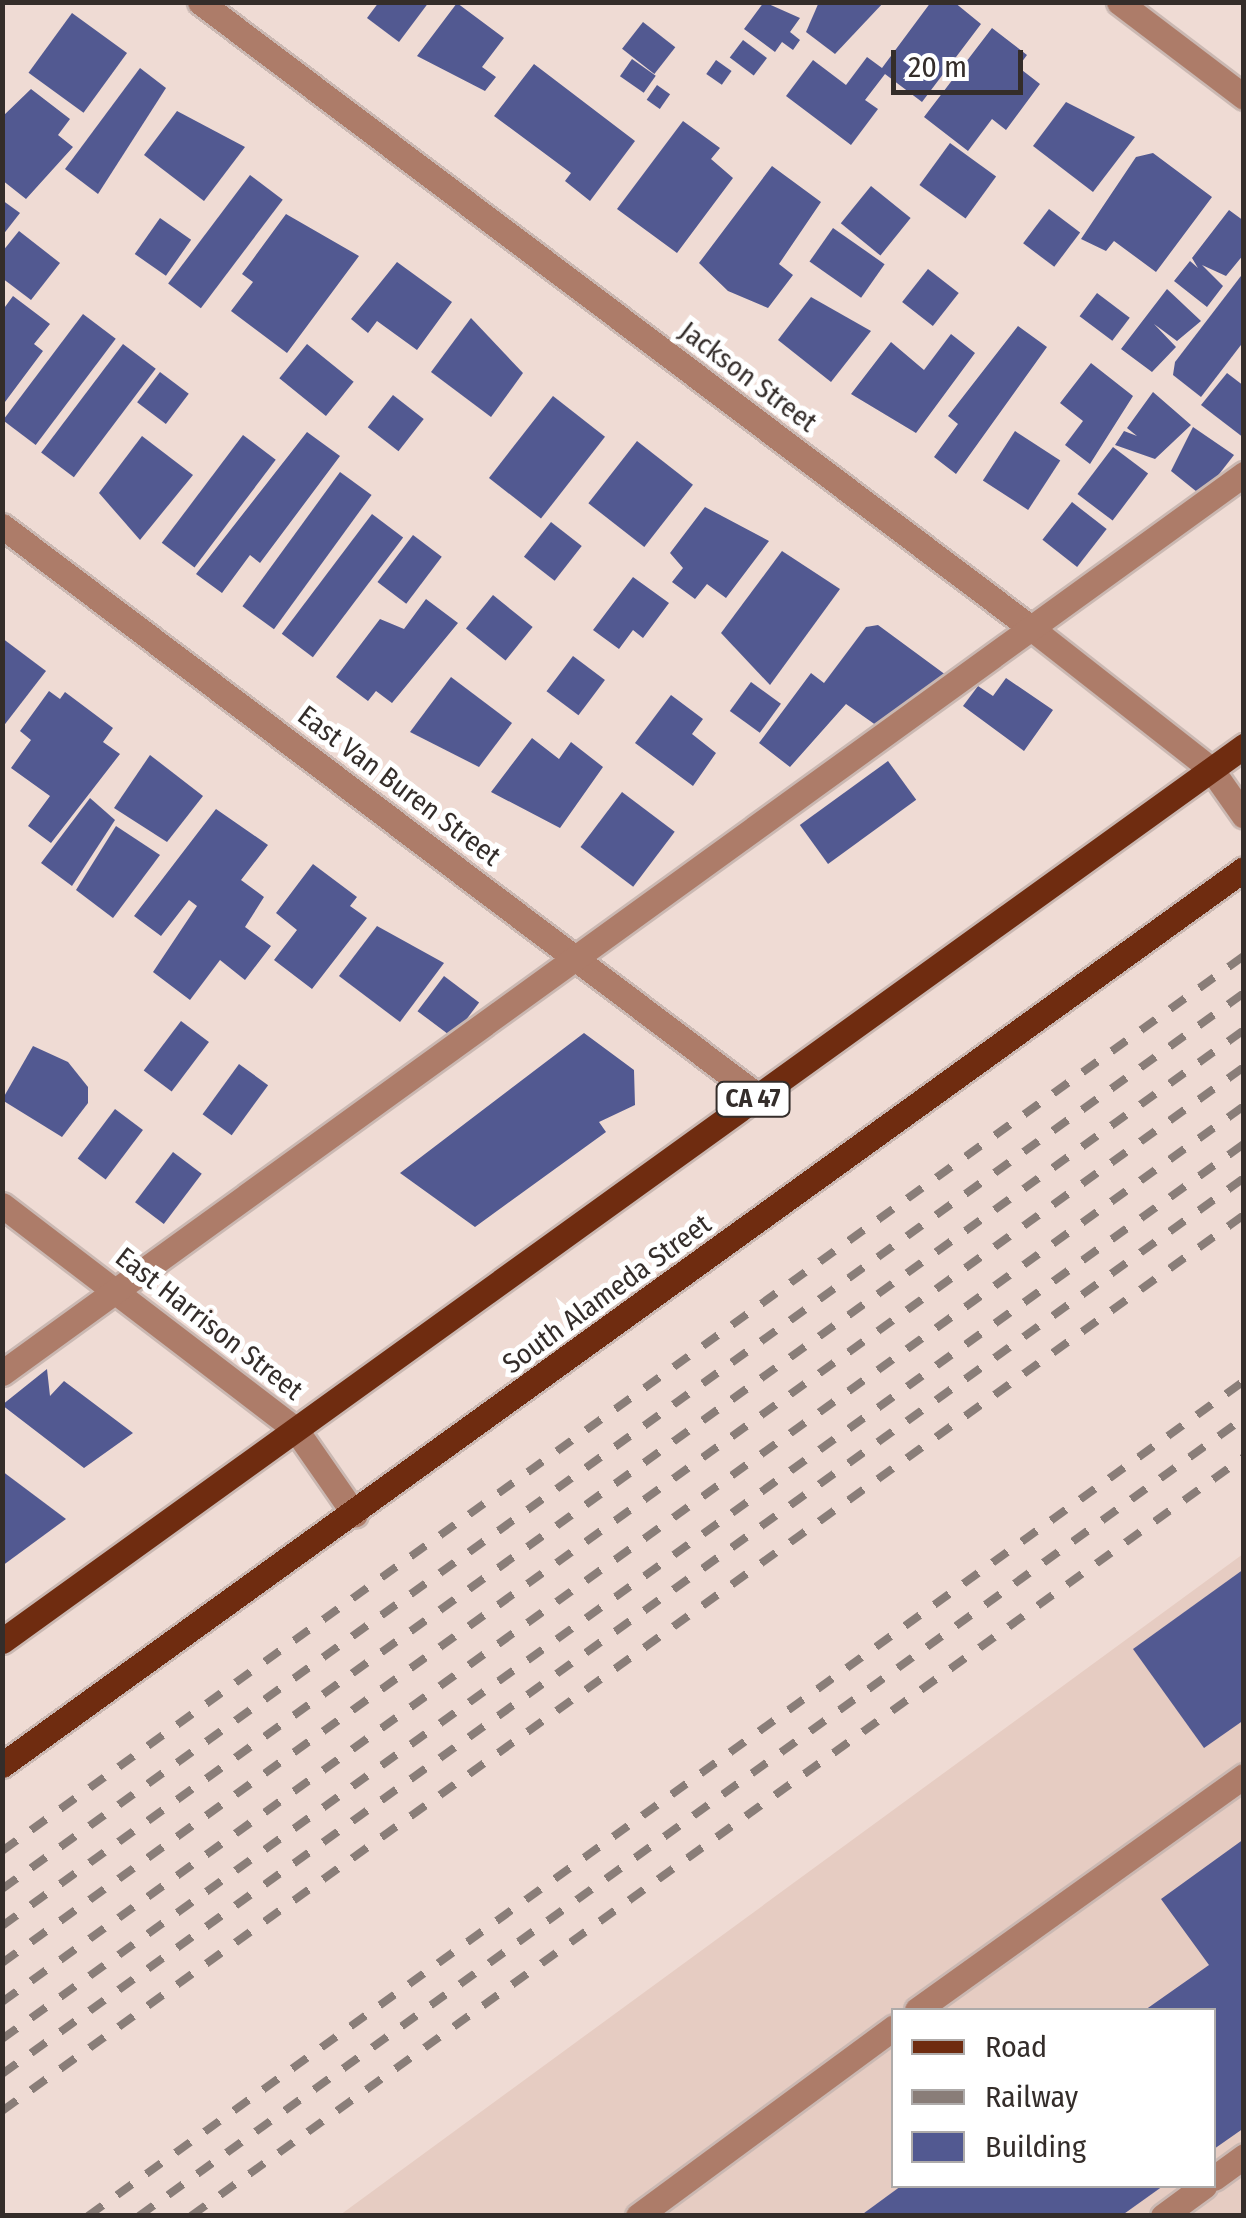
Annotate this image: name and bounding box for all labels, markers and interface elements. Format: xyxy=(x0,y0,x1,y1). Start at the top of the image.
scale bar xyxy=(896,30,1028,92)
text: 20 m xyxy=(908,49,967,85)
street label: Jackson Street xyxy=(673,314,823,440)
street label: East Van Buren Street xyxy=(291,699,507,873)
road number: CA 47 xyxy=(716,1079,790,1119)
street label: South Alameda Street xyxy=(496,1207,718,1381)
street label: East Harrison Street xyxy=(109,1241,309,1407)
legend xyxy=(891,2008,1216,2188)
text: Road xyxy=(985,2029,1047,2065)
text: Railway xyxy=(985,2079,1078,2115)
text: Building xyxy=(985,2129,1086,2165)

